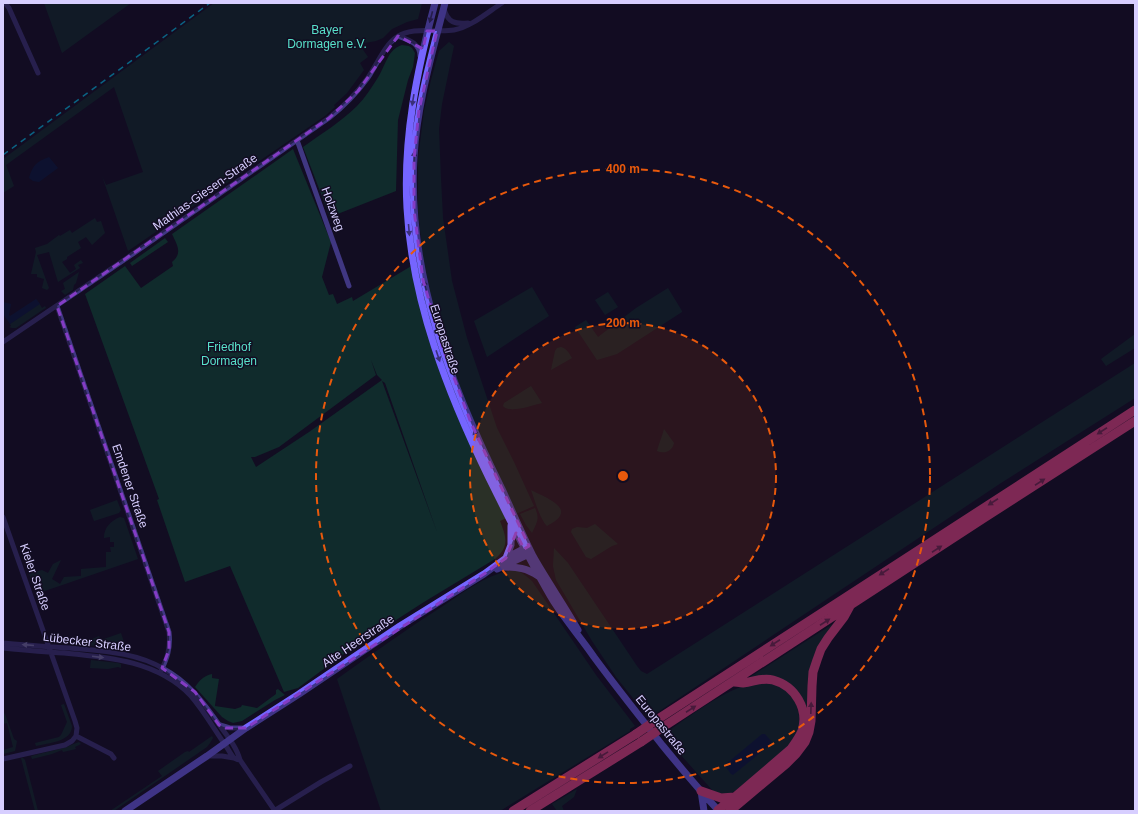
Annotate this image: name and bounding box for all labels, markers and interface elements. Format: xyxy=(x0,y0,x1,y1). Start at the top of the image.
one-way arrow xyxy=(428,11,434,23)
park label: Bayer Dormagen e.V. xyxy=(287,23,367,51)
one-way arrow xyxy=(410,94,416,106)
street label: Mathias-Giesen-Straße xyxy=(150,151,260,233)
one-way arrow xyxy=(410,151,417,163)
text: 400 m xyxy=(606,162,640,176)
street label: Holzweg xyxy=(319,185,347,233)
one-way arrow xyxy=(405,224,412,236)
one-way arrow xyxy=(422,280,428,292)
street label: Europastraße xyxy=(427,302,463,376)
text: 200 m xyxy=(606,316,640,330)
park label: Friedhof Dormagen xyxy=(201,340,257,368)
one-way arrow xyxy=(435,350,441,362)
one-way arrow xyxy=(1096,428,1108,435)
one-way arrow xyxy=(473,430,479,441)
street label: Emdener Straße xyxy=(109,442,151,530)
centre of rings xyxy=(616,469,630,483)
one-way arrow xyxy=(1035,478,1045,486)
one-way arrow xyxy=(987,498,999,505)
street label: Kieler Straße xyxy=(17,542,53,613)
one-way arrow xyxy=(931,545,942,553)
one-way arrow xyxy=(878,569,890,576)
street label: Alte Heerstraße xyxy=(319,612,397,670)
one-way arrow xyxy=(820,618,830,626)
street label: Lübecker Straße xyxy=(42,630,132,654)
one-way arrow xyxy=(770,639,780,647)
one-way arrow xyxy=(22,641,34,648)
one-way arrow xyxy=(92,653,104,660)
street label: Europastraße xyxy=(633,692,690,758)
one-way arrow xyxy=(808,701,814,714)
one-way arrow xyxy=(686,705,696,713)
one-way arrow xyxy=(598,751,608,759)

